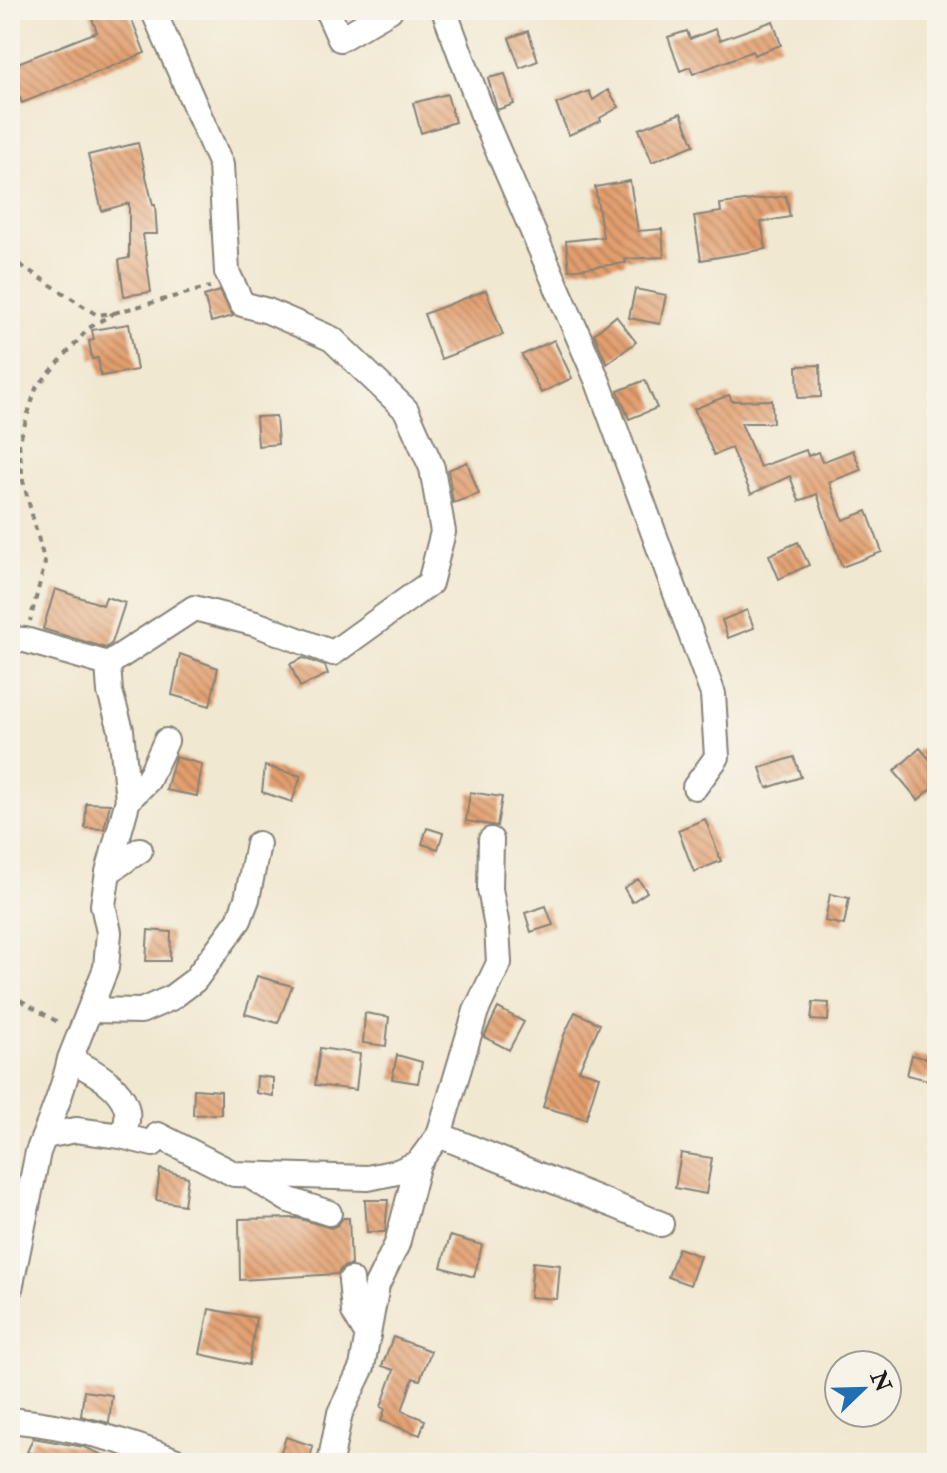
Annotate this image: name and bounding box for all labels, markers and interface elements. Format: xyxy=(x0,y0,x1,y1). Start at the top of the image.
north arrow xyxy=(823,1349,903,1429)
text: N xyxy=(863,1366,897,1396)

